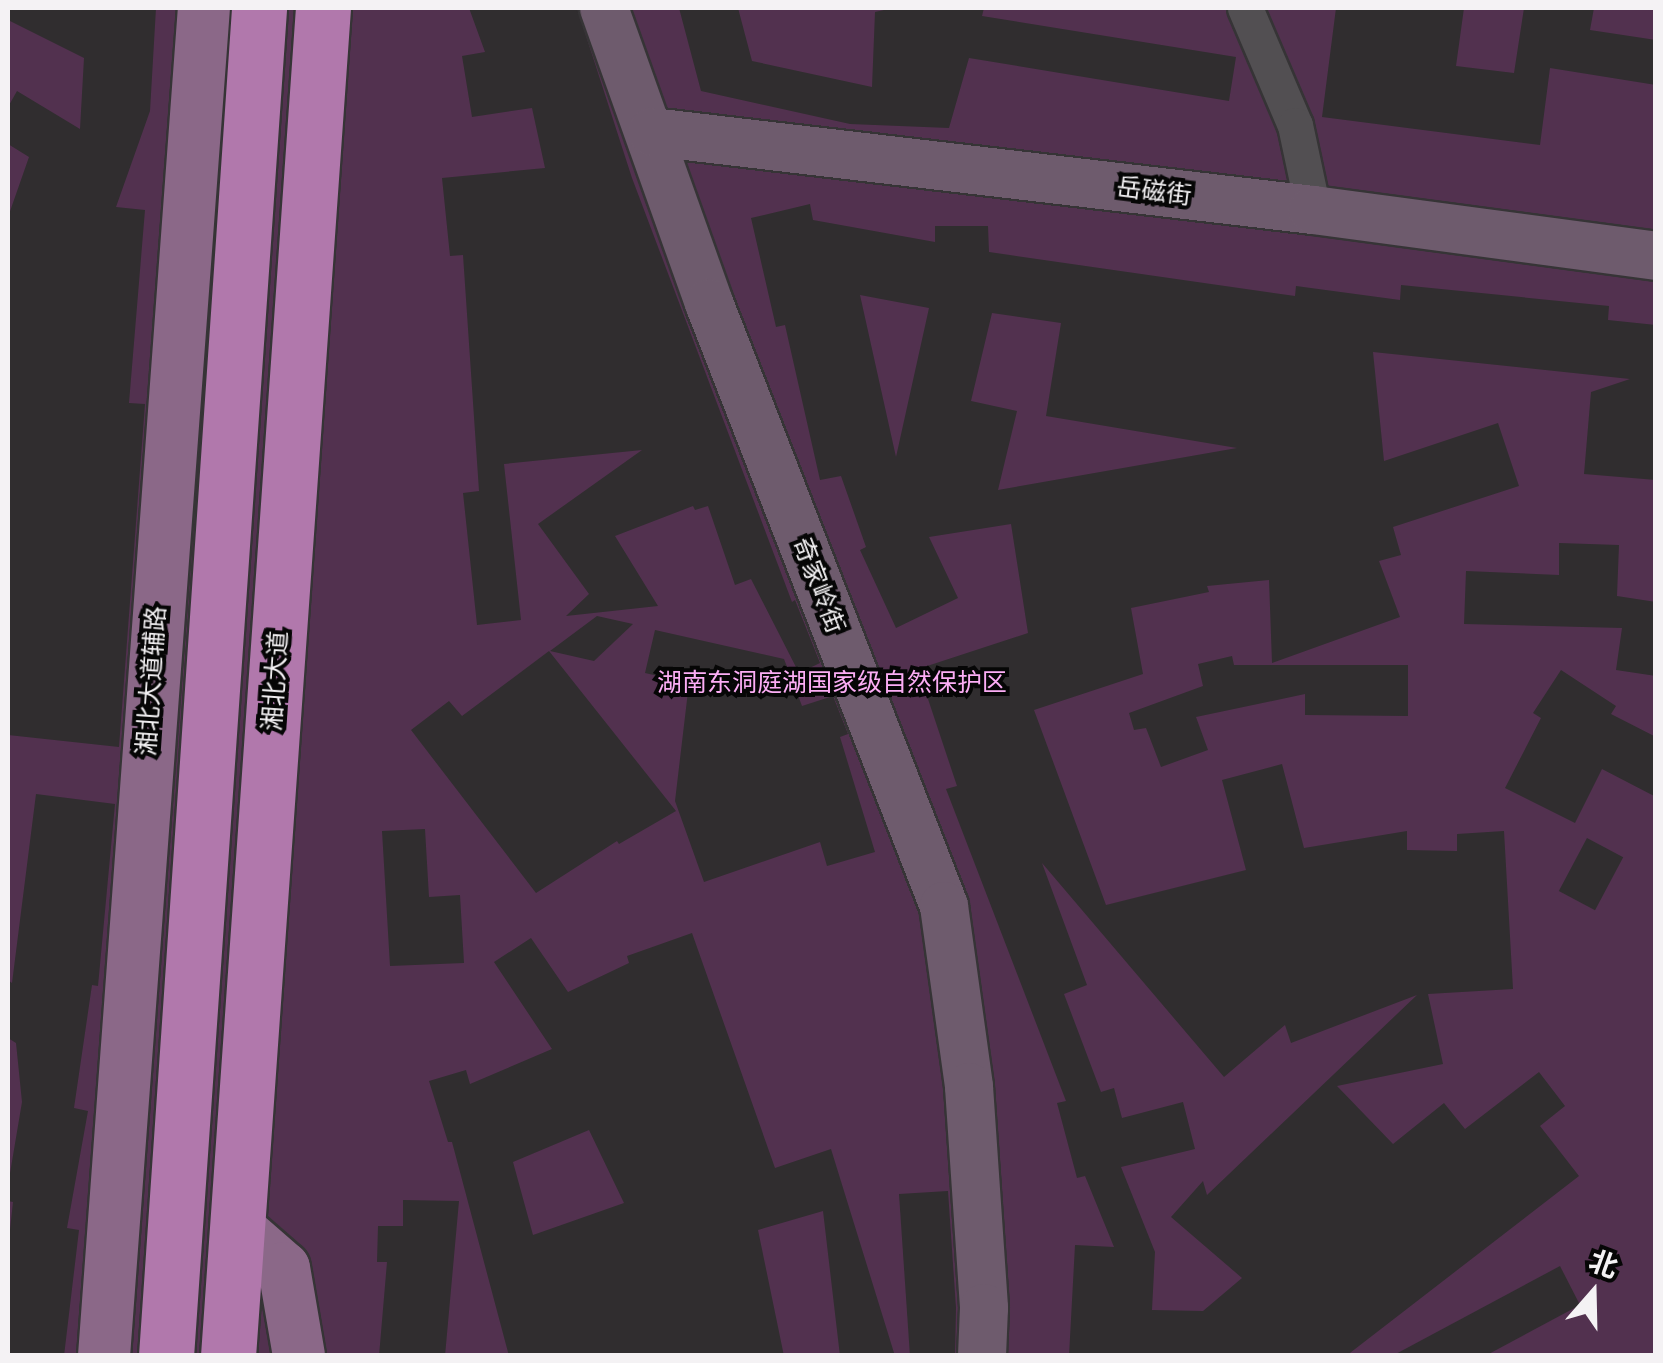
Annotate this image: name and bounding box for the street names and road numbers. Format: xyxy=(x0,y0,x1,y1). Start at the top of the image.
street label: 岳磁街 xyxy=(1115,172,1193,210)
street label: 奇家岭街 xyxy=(787,533,851,637)
street label: 湘北大道辅路 xyxy=(131,605,171,757)
street label: 湘北大道 xyxy=(257,630,293,732)

